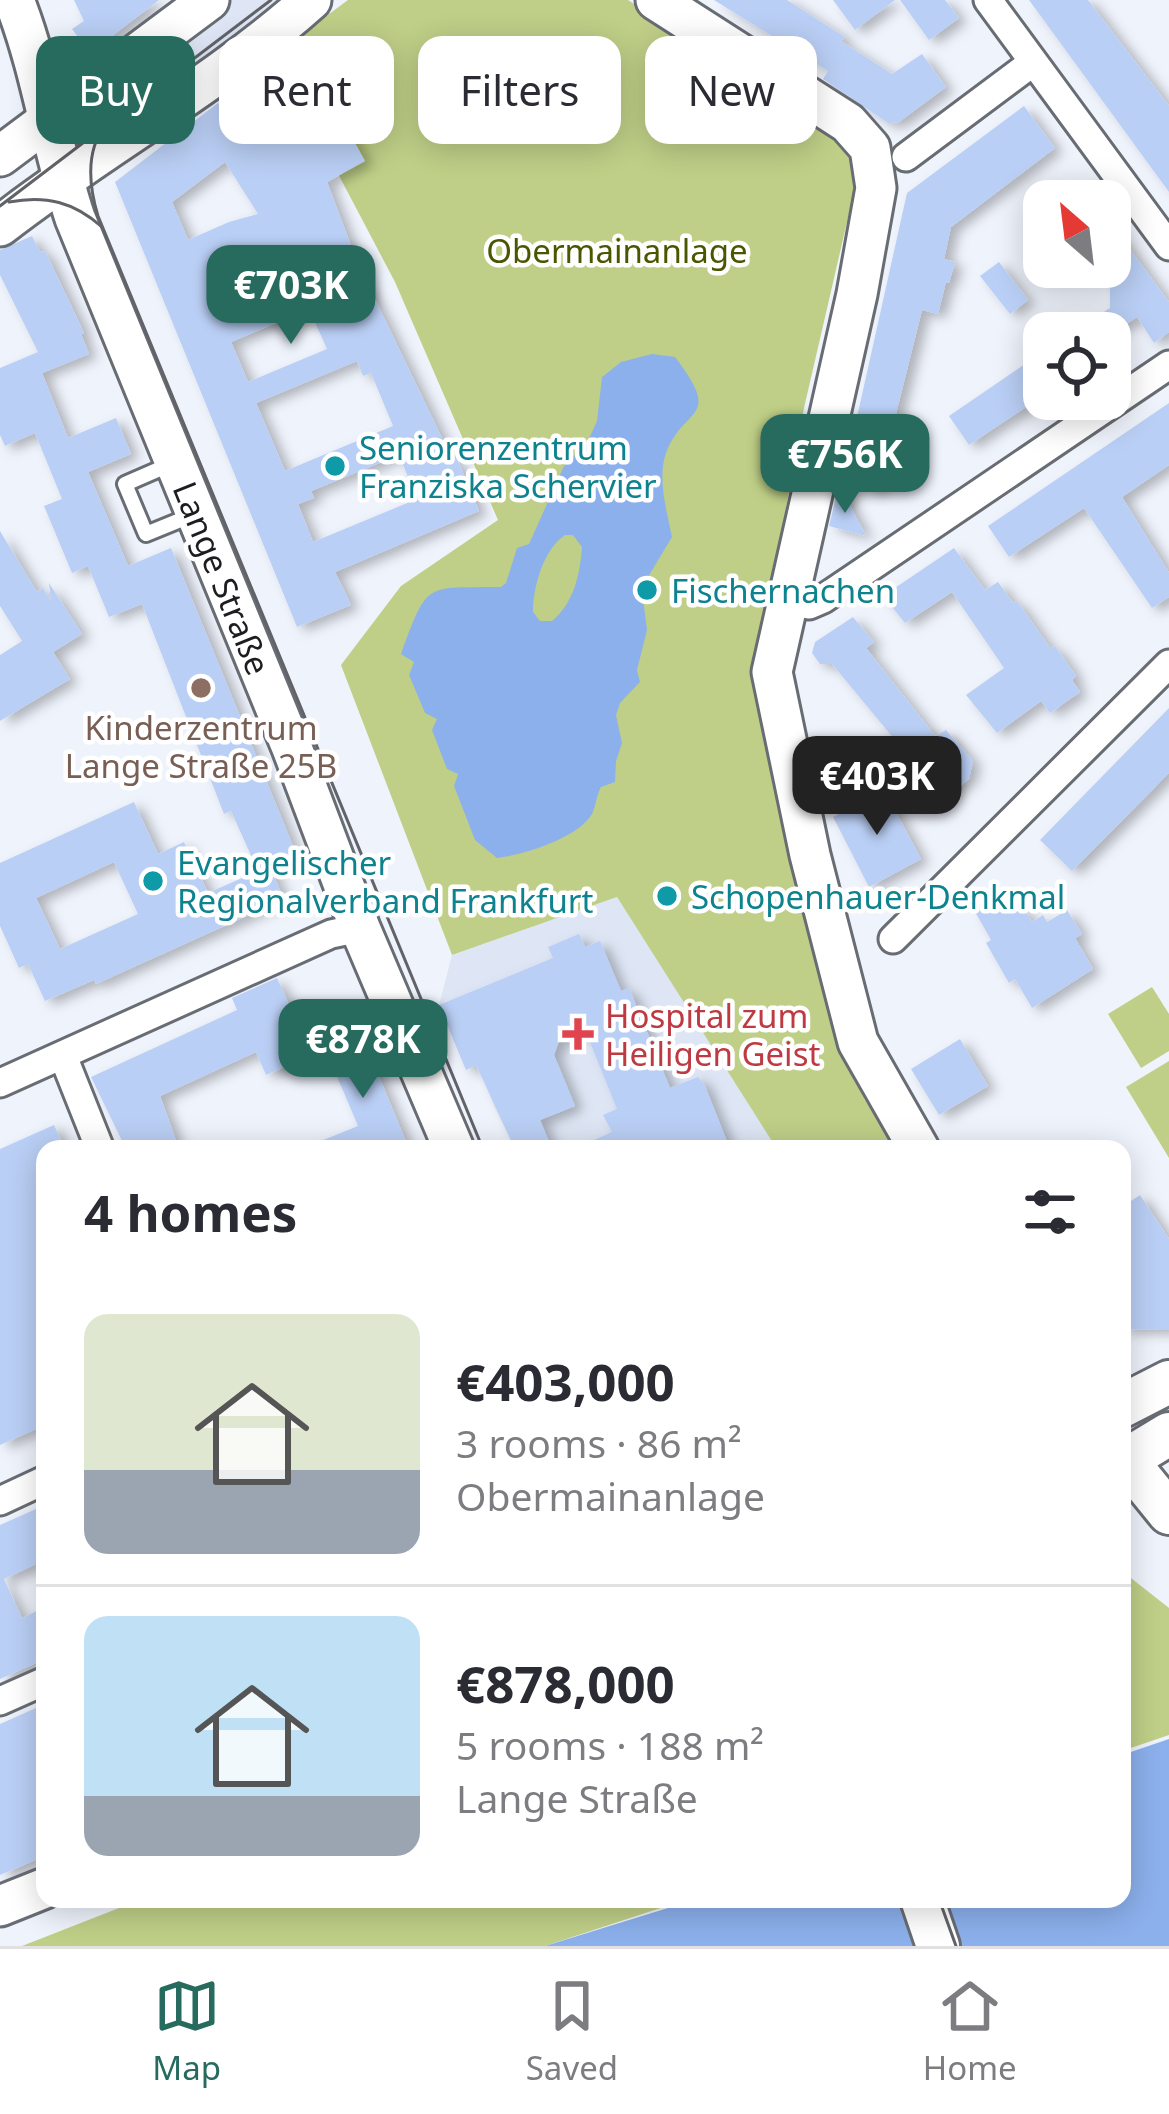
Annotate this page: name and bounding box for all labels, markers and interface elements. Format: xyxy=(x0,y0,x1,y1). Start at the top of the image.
chip: Buy xyxy=(36,36,195,144)
chip: Rent xyxy=(219,36,394,144)
chip: Filters xyxy=(418,36,621,144)
chip: New xyxy=(645,36,817,144)
north arrow xyxy=(1023,180,1131,288)
map controls xyxy=(1023,180,1131,420)
park label: Obermainanlage xyxy=(486,228,748,273)
pin: €703K xyxy=(207,245,375,347)
text: €703K xyxy=(233,257,349,310)
button: locate xyxy=(1023,312,1131,420)
pin: €756K xyxy=(761,414,929,516)
place label: Seniorenzentrum Franziska Schervier xyxy=(359,425,657,508)
text: €756K xyxy=(787,426,903,479)
marker: Seniorenzentrum Franziska Schervier xyxy=(322,453,348,479)
street label: Lange Straße xyxy=(163,475,281,681)
place label: Fischernachen xyxy=(671,568,895,613)
marker: Fischernachen xyxy=(634,577,660,603)
marker: Kinderzentrum Lange Straße 25B xyxy=(188,675,214,701)
place label: Kinderzentrum Lange Straße 25B xyxy=(65,705,337,788)
pin: €403K xyxy=(793,736,961,838)
text: €403K xyxy=(819,748,935,801)
place label: Evangelischer Regionalverband Frankfurt xyxy=(177,840,593,923)
marker: Evangelischer Regionalverband Frankfurt xyxy=(140,868,166,894)
place label: Schopenhauer-Denkmal xyxy=(691,874,1065,919)
marker: Schopenhauer-Denkmal xyxy=(654,883,680,909)
place label: Hospital zum Heiligen Geist xyxy=(605,993,820,1076)
pin: €878K xyxy=(279,999,447,1101)
text: €878K xyxy=(305,1011,421,1064)
marker: Hospital zum Heiligen Geist xyxy=(562,1018,594,1050)
text: 4 homes xyxy=(84,1177,297,1247)
icon: filters xyxy=(1017,1179,1083,1245)
text: €403,000 xyxy=(456,1346,675,1416)
icon: home xyxy=(180,1362,324,1506)
text: 3 rooms · 86 m² xyxy=(456,1416,742,1469)
text: Obermainanlage xyxy=(456,1469,765,1522)
text: €878,000 xyxy=(456,1648,675,1718)
icon: home xyxy=(180,1664,324,1808)
text: 5 rooms · 188 m² xyxy=(456,1718,764,1771)
text: Lange Straße xyxy=(456,1771,698,1824)
tab: Map xyxy=(152,1973,221,2090)
tab: Saved xyxy=(526,1973,618,2090)
tab: Home xyxy=(923,1973,1017,2090)

